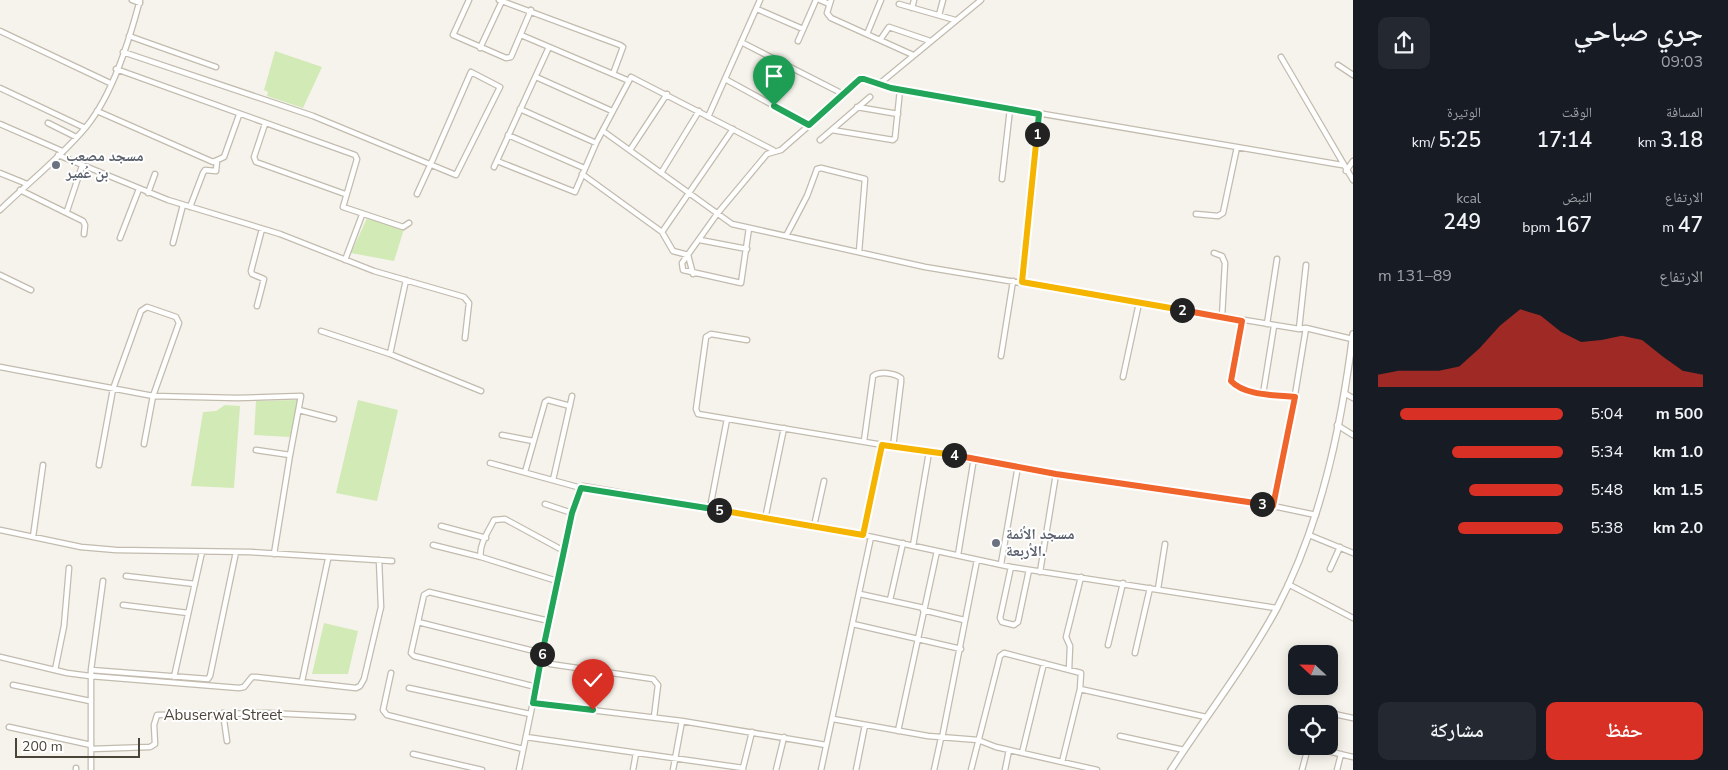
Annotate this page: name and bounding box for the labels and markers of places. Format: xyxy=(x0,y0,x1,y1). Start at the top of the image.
pin xyxy=(753,55,795,106)
pin: 1 xyxy=(1024,122,1050,146)
place label: مسجد مصعب بن عُمير xyxy=(65,146,144,183)
marker: مسجد مصعب بن عُمير xyxy=(50,159,62,171)
pin: 2 xyxy=(1170,298,1194,322)
pin: 4 xyxy=(942,442,966,468)
pin: 3 xyxy=(1250,492,1274,516)
pin: 5 xyxy=(706,498,732,522)
place label: مسجد الأئمة الأربعة. xyxy=(1006,524,1075,561)
marker: مسجد الأئمة الأربعة. xyxy=(990,537,1002,549)
pin: 6 xyxy=(530,642,554,666)
pin xyxy=(572,659,614,710)

